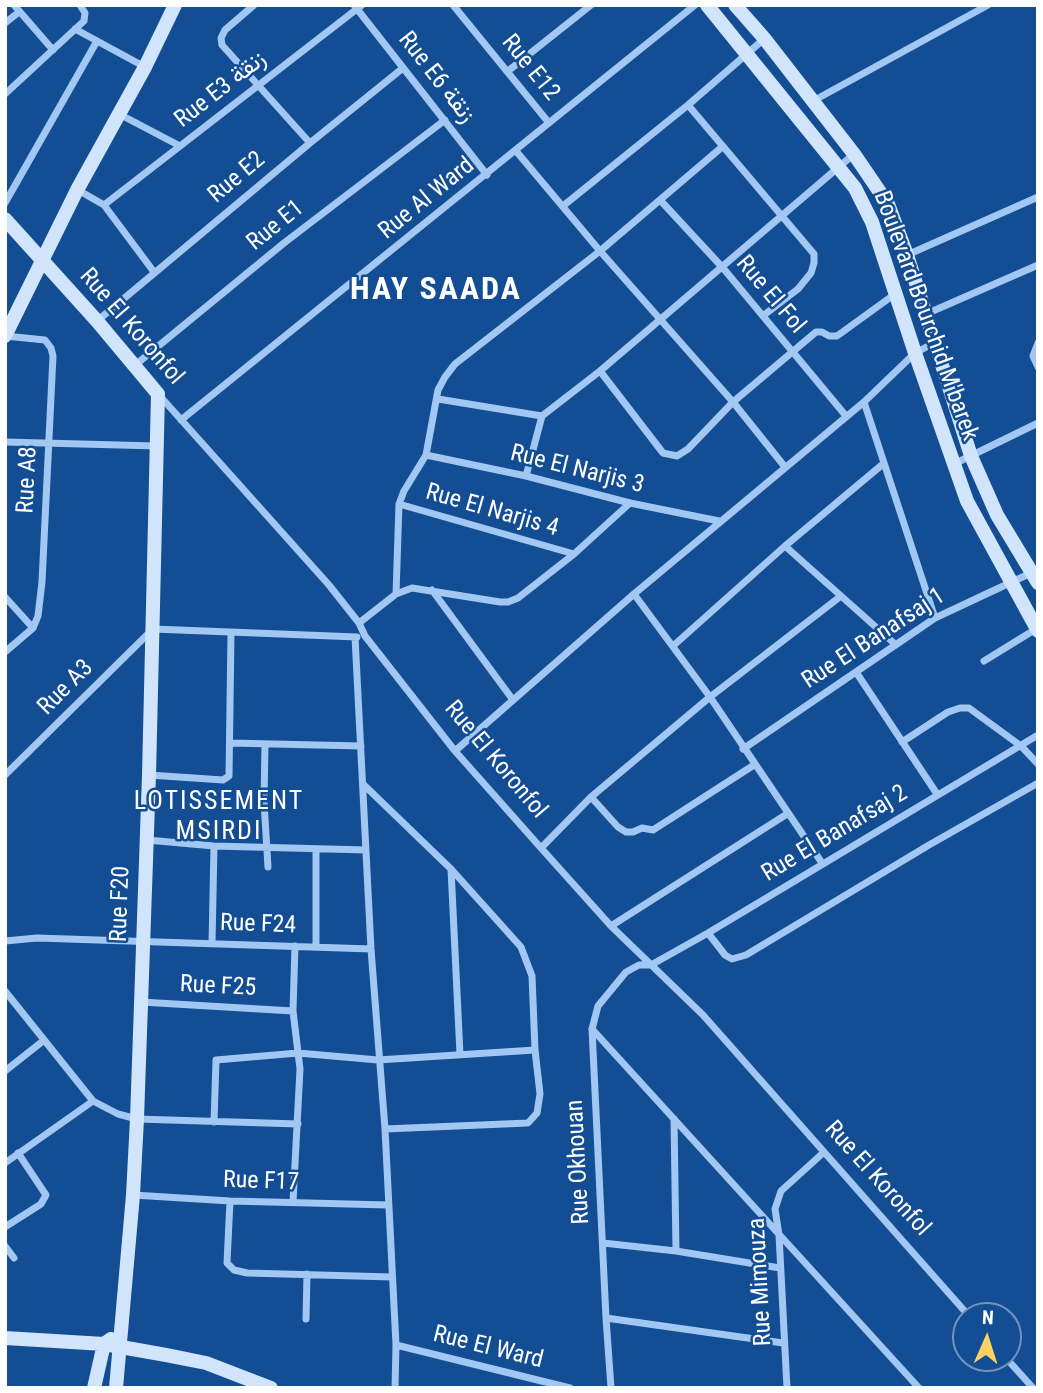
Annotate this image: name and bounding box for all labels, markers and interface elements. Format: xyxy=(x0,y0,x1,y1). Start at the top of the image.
street label: Rue E6 زنقة xyxy=(391,27,481,129)
street label: Rue E12 xyxy=(495,29,565,107)
street label: Rue E3 زنقة xyxy=(170,45,272,135)
street label: Rue E2 xyxy=(203,146,271,210)
street label: Rue Al Ward xyxy=(374,152,480,246)
street label: Boulevard Bourchid M'barek xyxy=(866,187,984,445)
street label: Rue E1 xyxy=(242,194,310,258)
street label: Rue El Fol xyxy=(729,250,811,340)
street label: Rue El Koronfol xyxy=(73,263,189,391)
district label: HAY SAADA xyxy=(351,272,521,310)
street label: Rue El Narjis 3 xyxy=(507,439,647,501)
street label: Rue A8 xyxy=(12,446,44,514)
street label: Rue El Narjis 4 xyxy=(422,478,562,544)
street label: Rue El Banafsaj 1 xyxy=(797,582,951,696)
street label: Rue A3 xyxy=(32,654,100,722)
street label: Rue El Koronfol xyxy=(437,695,553,825)
street label: Rue El Banafsaj 2 xyxy=(757,779,913,889)
district label: LOTISSEMENT MSIRDI xyxy=(135,786,303,848)
street label: Rue F20 xyxy=(105,865,137,943)
street label: Rue F24 xyxy=(219,909,297,941)
street label: Rue F25 xyxy=(179,971,257,1003)
street label: Rue Okhouan xyxy=(561,1099,597,1225)
street label: Rue El Koronfol xyxy=(818,1116,936,1242)
street label: Rue F17 xyxy=(222,1166,300,1198)
street label: Rue Mimouza xyxy=(743,1217,779,1347)
north arrow xyxy=(952,1302,1022,1372)
text: N xyxy=(982,1306,994,1329)
street label: Rue El Ward xyxy=(430,1320,546,1376)

